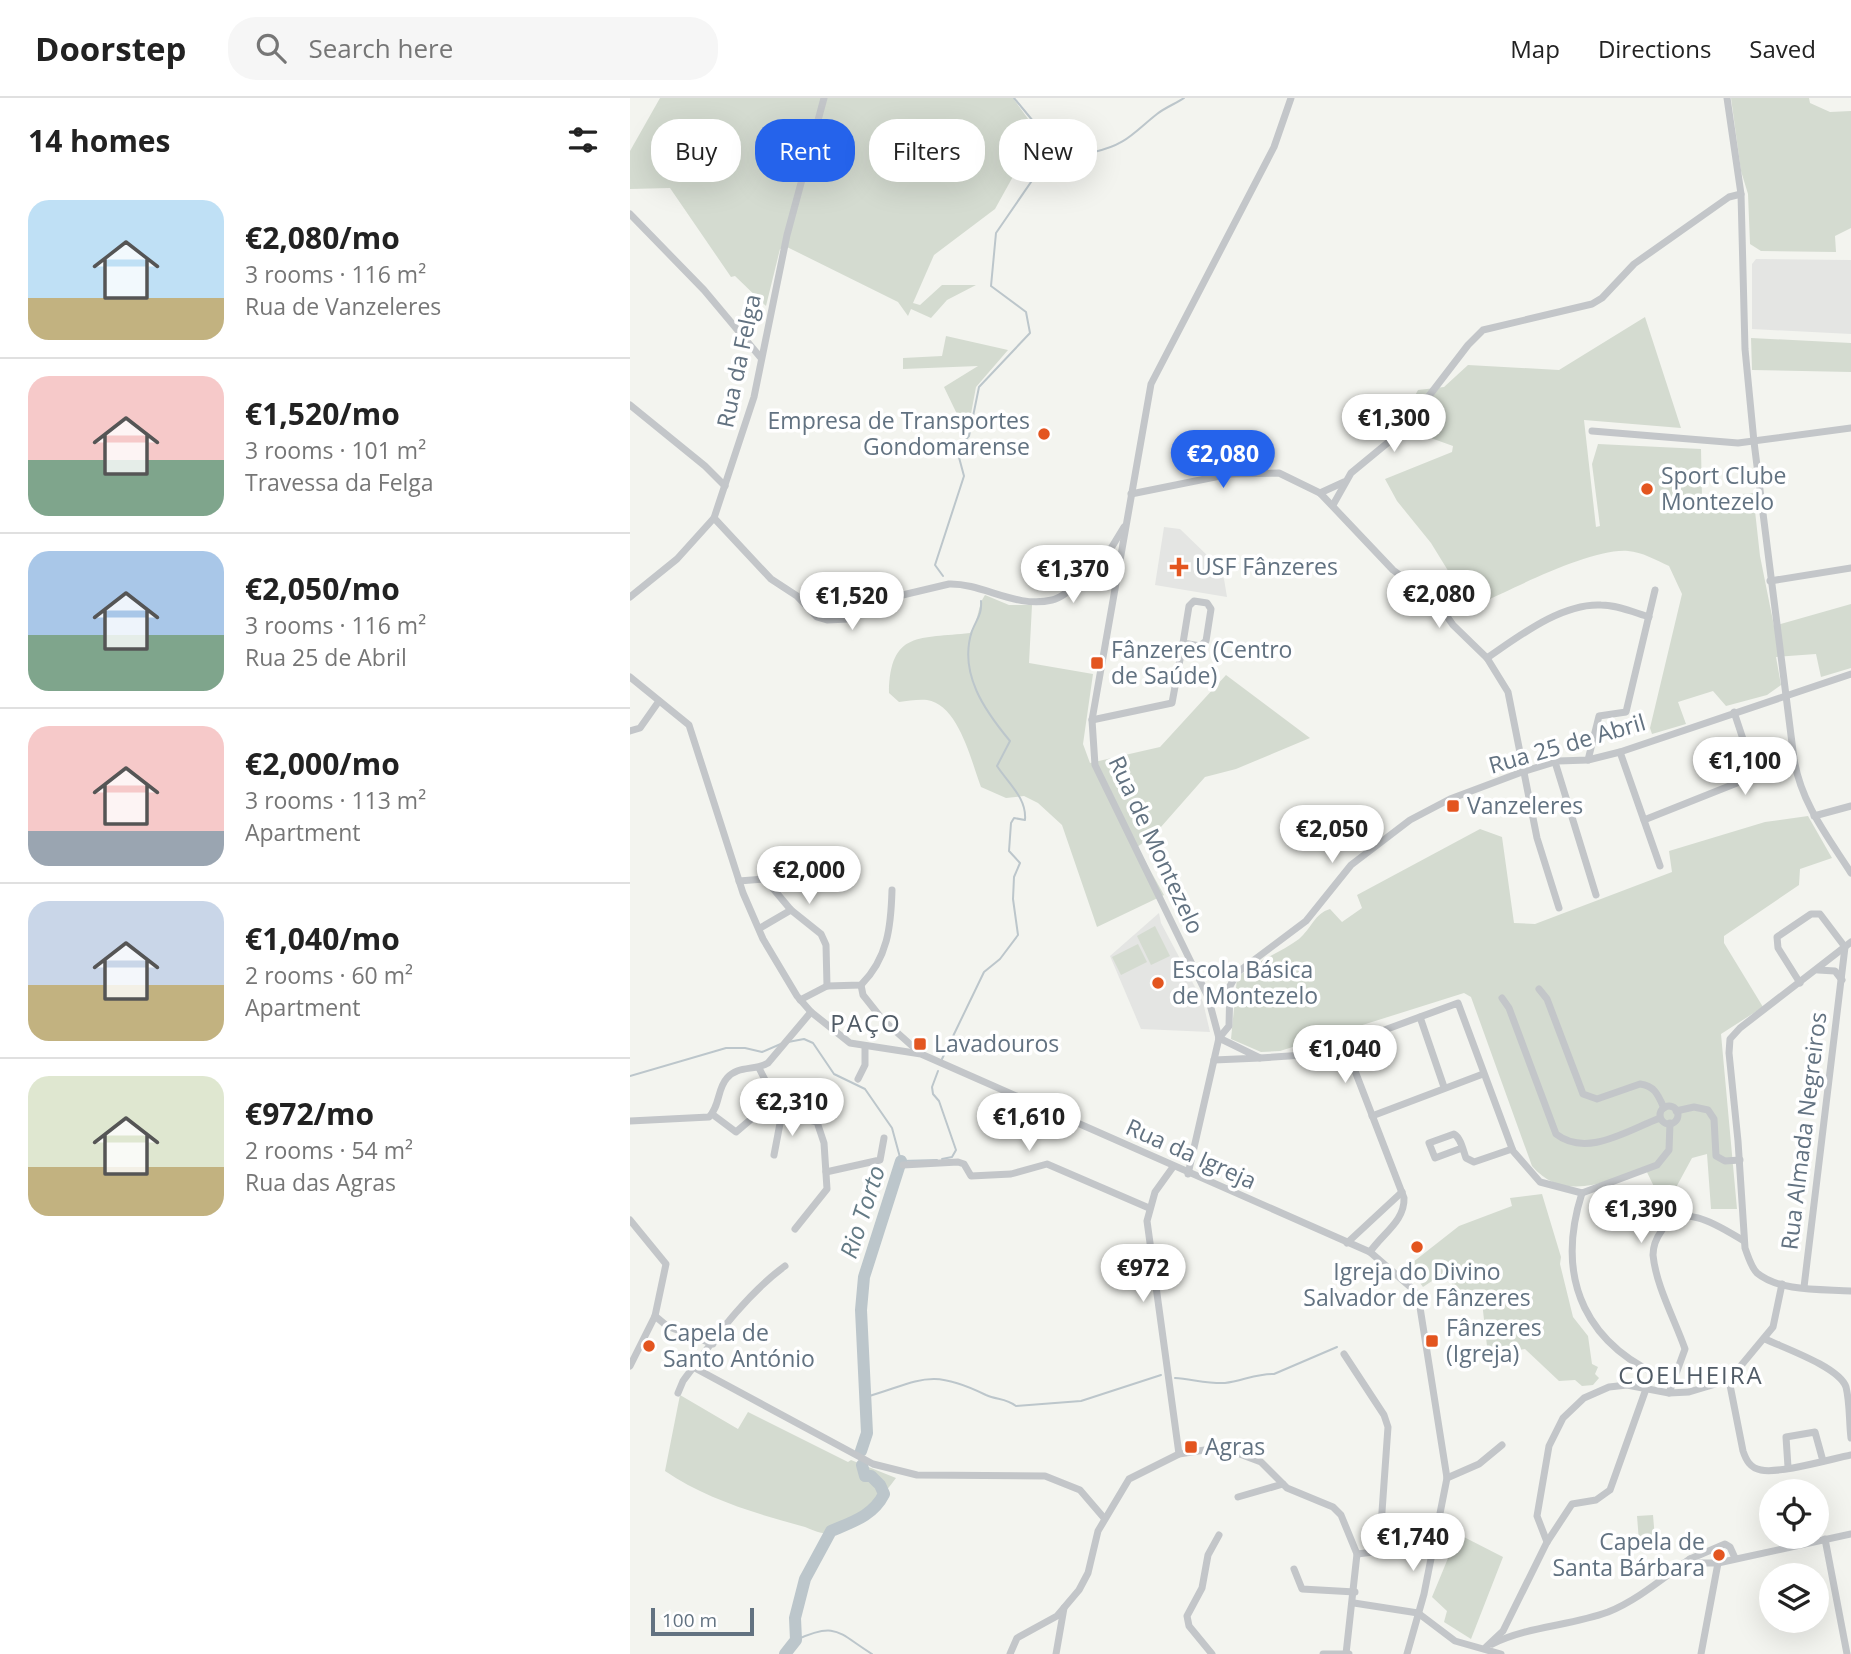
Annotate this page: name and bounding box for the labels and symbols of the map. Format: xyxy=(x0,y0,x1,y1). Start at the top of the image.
street label: Rua da Felga xyxy=(708,291,768,431)
pin: €1,300 xyxy=(1337,394,1451,454)
place label: Empresa de Transportes Gondomarense xyxy=(768,404,1030,462)
marker: Empresa de Transportes Gondomarense xyxy=(1036,426,1052,442)
pin: €2,080 xyxy=(1166,430,1280,490)
place label: Sport Clube Montezelo xyxy=(1661,459,1786,517)
marker: Sport Clube Montezelo xyxy=(1639,481,1655,497)
pin: €1,370 xyxy=(1016,546,1130,605)
place label: USF Fânzeres xyxy=(1195,550,1338,582)
marker: USF Fânzeres xyxy=(1169,557,1189,577)
pin: €2,080 xyxy=(1382,570,1496,630)
pin: €1,520 xyxy=(795,573,909,632)
place label: Fânzeres (Centro de Saúde) xyxy=(1111,633,1292,691)
marker: Fânzeres (Centro de Saúde) xyxy=(1089,655,1105,671)
street label: Rua 25 de Abril xyxy=(1484,705,1649,781)
pin: €1,100 xyxy=(1688,738,1802,797)
street label: Rua de Montezelo xyxy=(1102,750,1212,939)
place label: Vanzeleres xyxy=(1467,789,1583,821)
marker: Vanzeleres xyxy=(1445,798,1461,814)
pin: €2,050 xyxy=(1275,806,1389,865)
pin: €2,000 xyxy=(752,846,866,906)
place label: Escola Básica de Montezelo xyxy=(1172,953,1318,1011)
marker: Escola Básica de Montezelo xyxy=(1150,975,1166,991)
district label: PAÇO xyxy=(830,1006,902,1039)
street label: Rua Almada Negreiros xyxy=(1773,1010,1833,1252)
pin: €1,040 xyxy=(1288,1026,1402,1085)
place label: Lavadouros xyxy=(934,1027,1059,1059)
marker: Lavadouros xyxy=(912,1036,928,1052)
pin: €2,310 xyxy=(735,1079,849,1138)
pin: €1,610 xyxy=(972,1094,1086,1153)
street label: Rua da Igreja xyxy=(1121,1110,1262,1196)
water label: Rio Torto xyxy=(831,1161,892,1262)
pin: €1,390 xyxy=(1584,1186,1698,1245)
marker: Igreja do Divino Salvador de Fânzeres xyxy=(1409,1239,1425,1255)
pin: €972 xyxy=(1102,1244,1184,1304)
place label: Igreja do Divino Salvador de Fânzeres xyxy=(1303,1255,1531,1313)
place label: Fânzeres (Igreja) xyxy=(1446,1311,1542,1369)
place label: Capela de Santo António xyxy=(663,1316,815,1374)
marker: Fânzeres (Igreja) xyxy=(1424,1333,1440,1349)
marker: Capela de Santo António xyxy=(641,1338,657,1354)
district label: COELHEIRA xyxy=(1618,1358,1764,1391)
place label: Agras xyxy=(1205,1430,1265,1462)
marker: Agras xyxy=(1183,1439,1199,1455)
pin: €1,740 xyxy=(1356,1514,1470,1573)
place label: Capela de Santa Bárbara xyxy=(1552,1525,1705,1583)
marker: Capela de Santa Bárbara xyxy=(1711,1547,1727,1563)
scale bar xyxy=(651,1605,754,1637)

